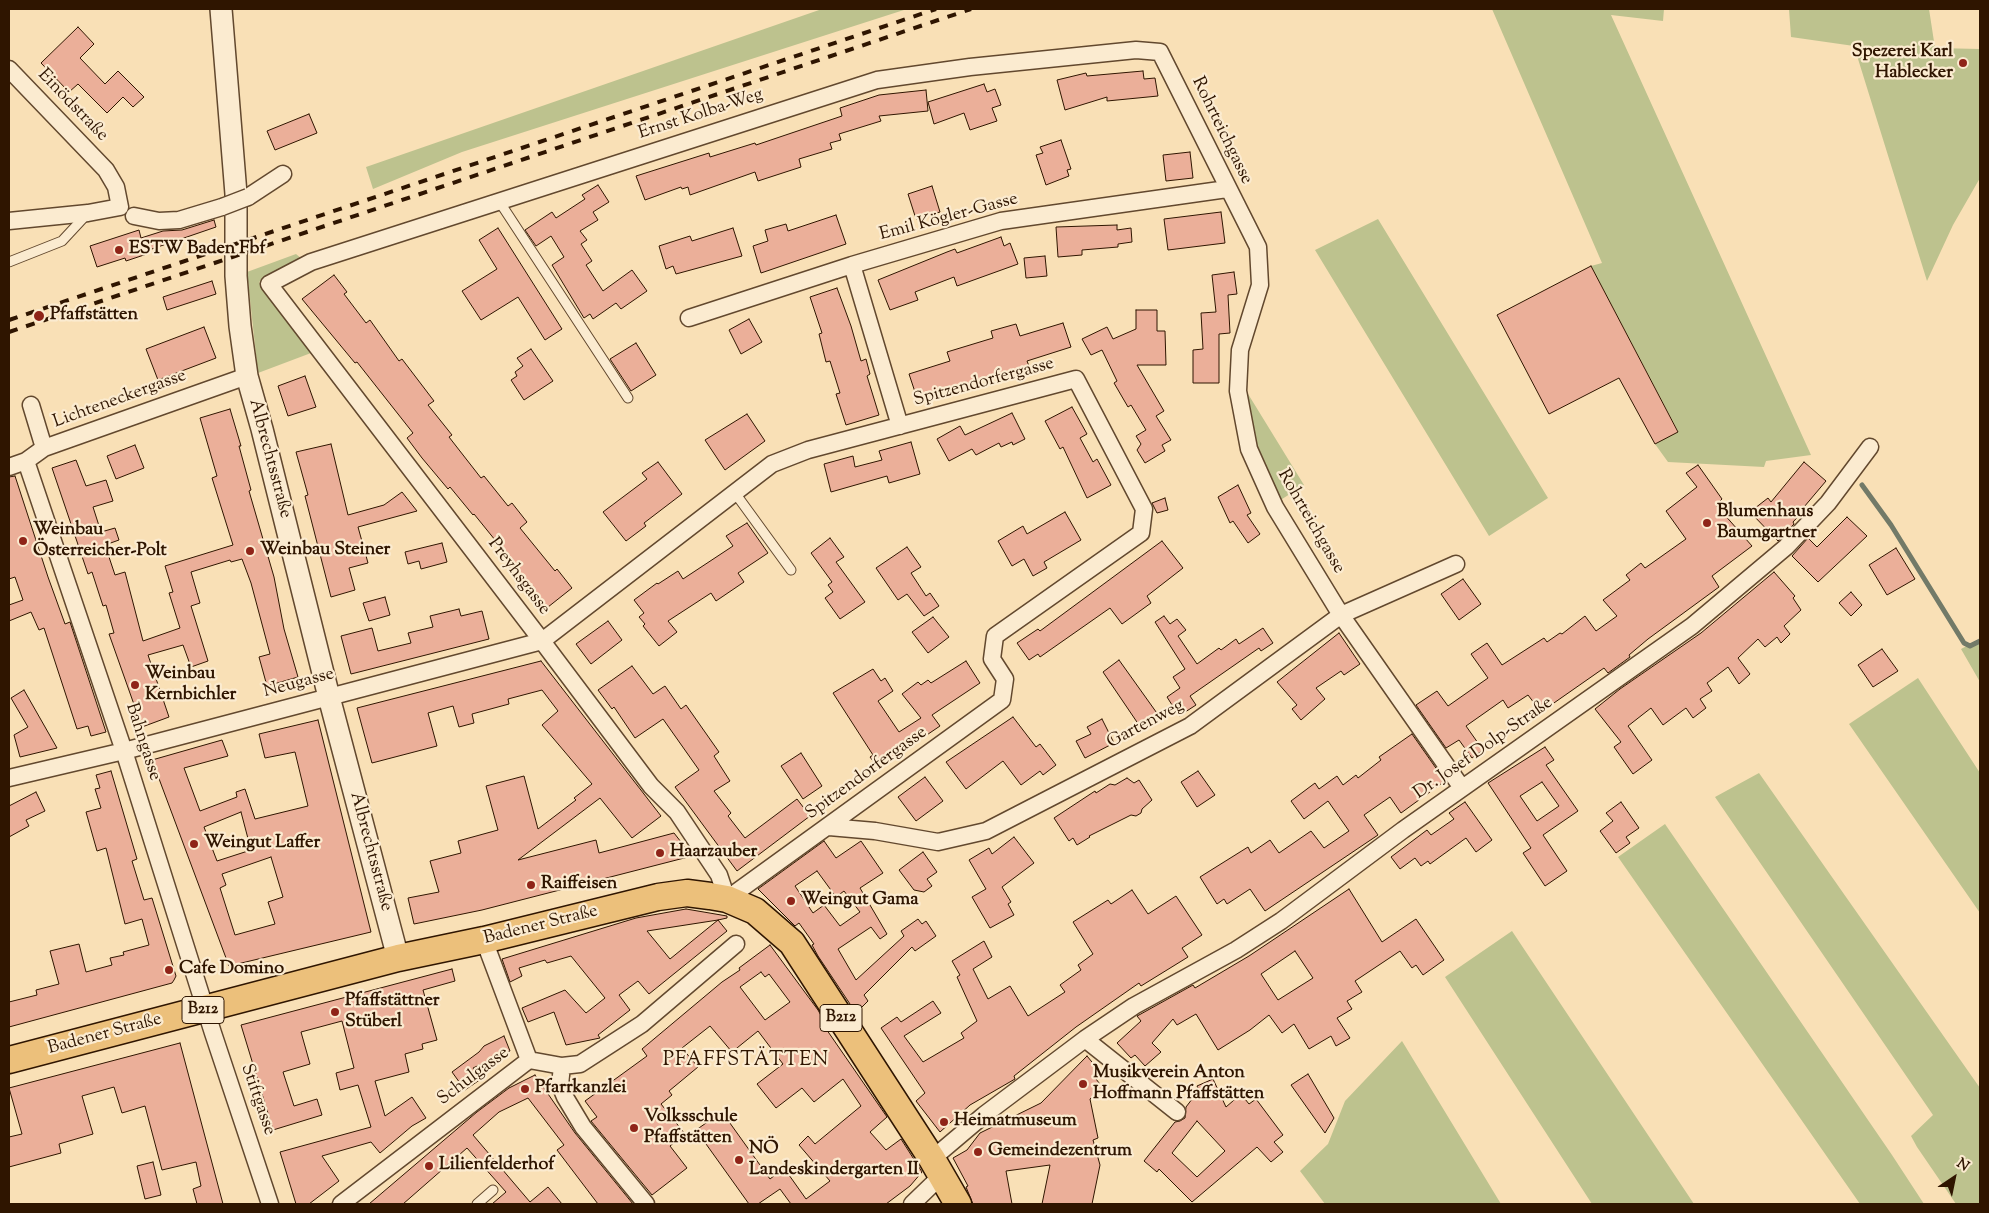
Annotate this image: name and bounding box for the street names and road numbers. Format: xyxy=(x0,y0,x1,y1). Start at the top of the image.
street label: Einödstraße xyxy=(32,65,112,147)
street label: Rohrteichgasse xyxy=(1186,74,1256,188)
street label: Ernst Kolba-Weg xyxy=(636,85,766,145)
street label: Emil Kögler-Gasse xyxy=(878,189,1020,247)
street label: Spitzendorfergasse xyxy=(911,354,1057,412)
street label: Lichteneckergasse xyxy=(51,366,189,434)
street label: Albrechtsstraße xyxy=(243,397,295,521)
street label: Rohrteichgasse xyxy=(1271,466,1349,578)
street label: Preyhsgasse xyxy=(482,534,554,620)
street label: Neugasse xyxy=(261,664,337,704)
street label: Dr. Josef Dolp-Straße xyxy=(1410,693,1558,805)
street label: Gartenweg xyxy=(1104,696,1188,754)
street label: Bahngasse xyxy=(119,700,165,784)
street label: Spitzendorfergasse xyxy=(802,723,932,825)
street label: Albrechtsstraße xyxy=(344,790,396,914)
street label: Badener Straße xyxy=(482,901,600,951)
road number: B212 xyxy=(182,996,224,1024)
road number: B212 xyxy=(820,1004,862,1032)
street label: Badener Straße xyxy=(46,1009,164,1061)
street label: Schulgasse xyxy=(434,1043,514,1111)
street label: Stiftgasse xyxy=(235,1062,279,1138)

